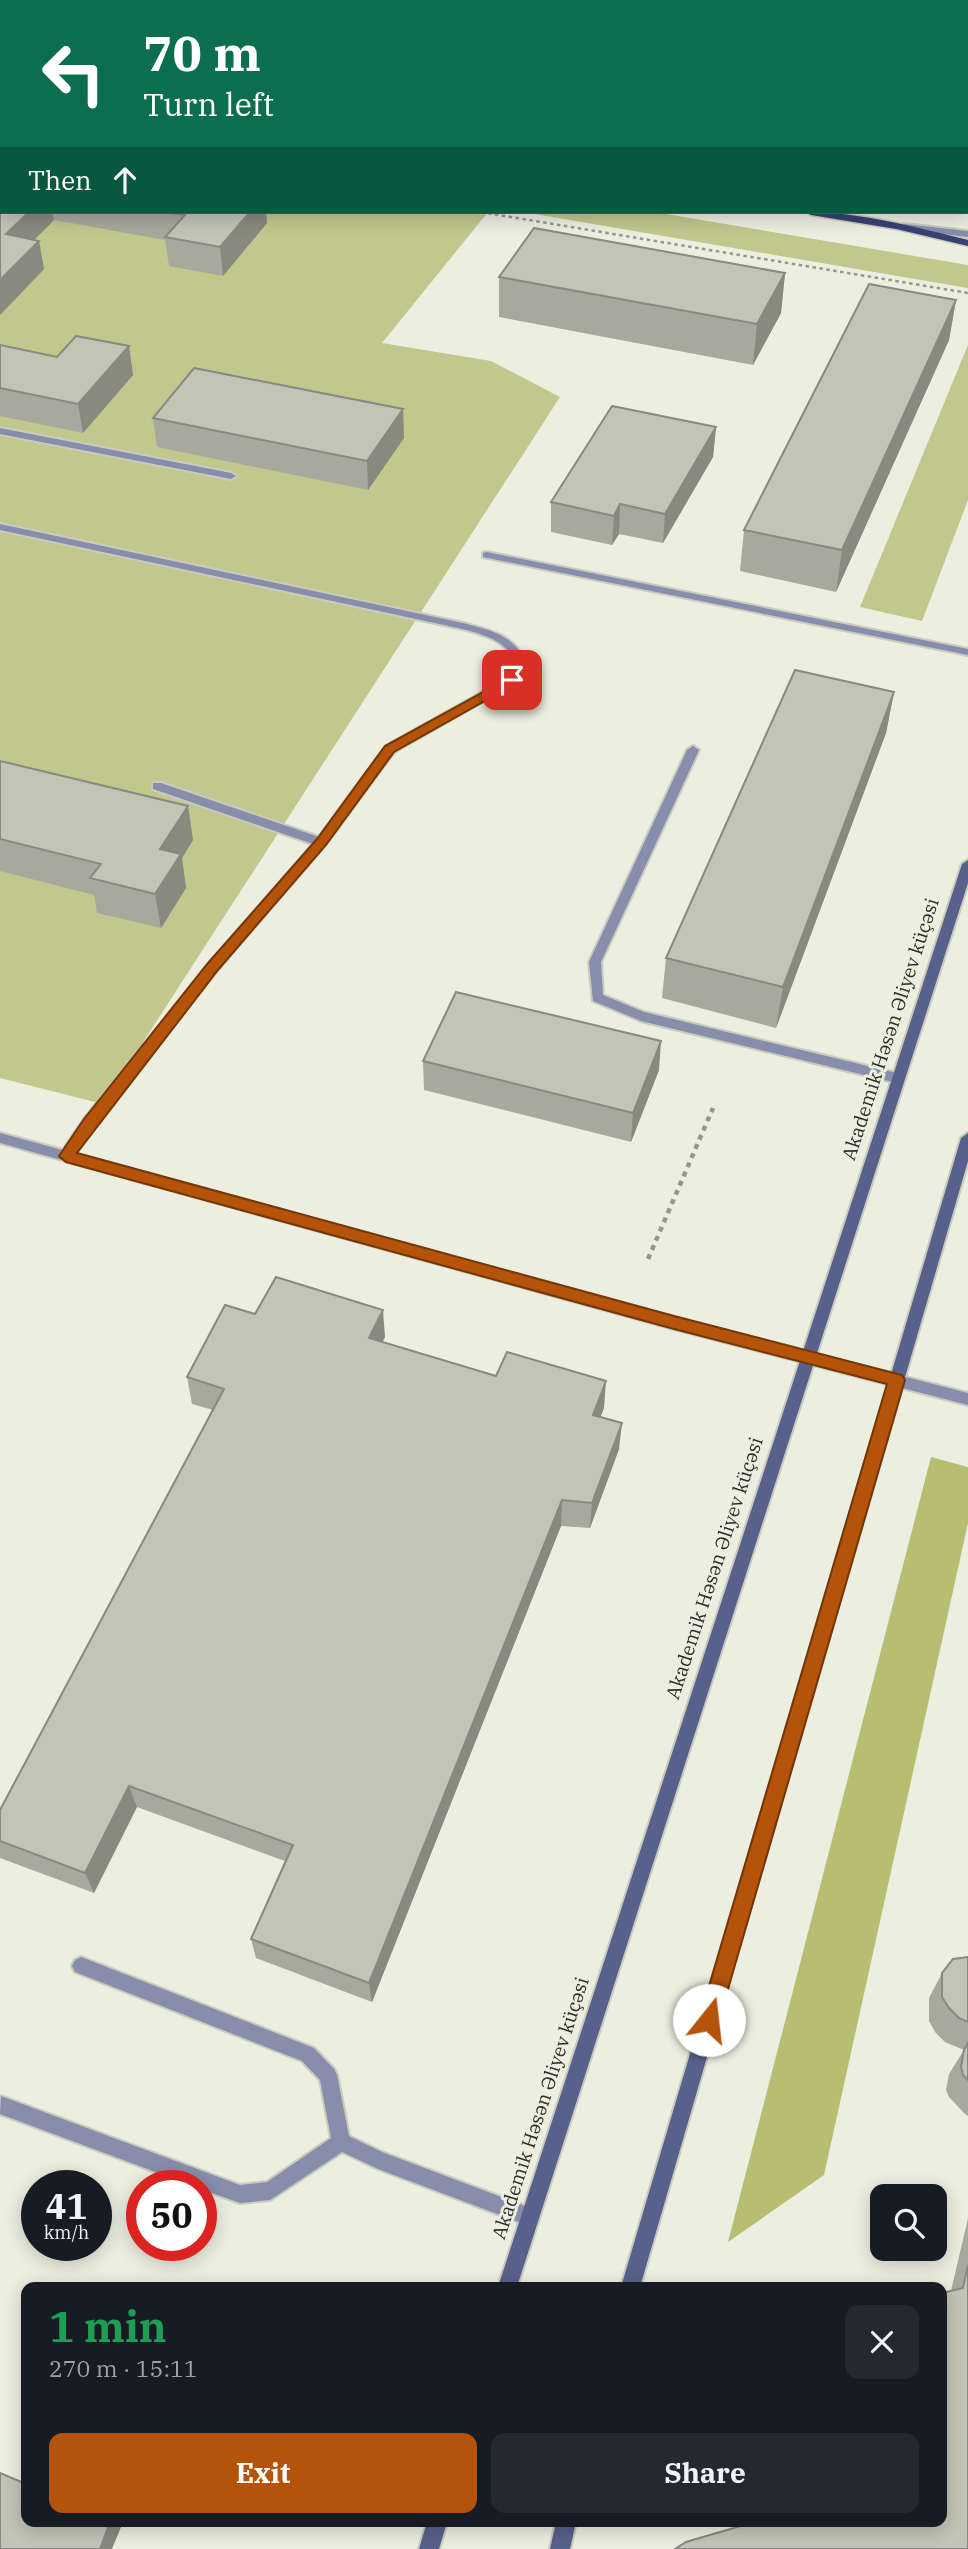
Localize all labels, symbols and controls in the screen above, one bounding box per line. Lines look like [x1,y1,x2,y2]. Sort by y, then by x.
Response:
text: 70 m [143,21,261,84]
icon: left [28,28,119,119]
text: Turn left [143,83,274,125]
icon: ahead [106,161,144,199]
text: Then [28,163,92,197]
pin [482,650,542,710]
icon: arrive [493,661,531,699]
street label: Akademik Həsən Əliyev küçəsi [836,895,944,1163]
street label: Akademik Həsən Əliyev küçəsi [660,1434,768,1702]
street label: Akademik Həsən Əliyev küçəsi [486,1974,594,2242]
position arrow [672,1983,746,2057]
speed limit sign: 50 [126,2170,217,2261]
text: 41 [45,2183,88,2229]
map controls [870,2184,947,2261]
button: search [870,2184,947,2261]
text: km/h [44,2221,89,2244]
text: 1 min [49,2299,167,2354]
button: close [845,2305,919,2379]
text: 270 m · 15:11 [49,2353,198,2383]
button: Exit [49,2433,477,2513]
button: Share [491,2433,919,2513]

